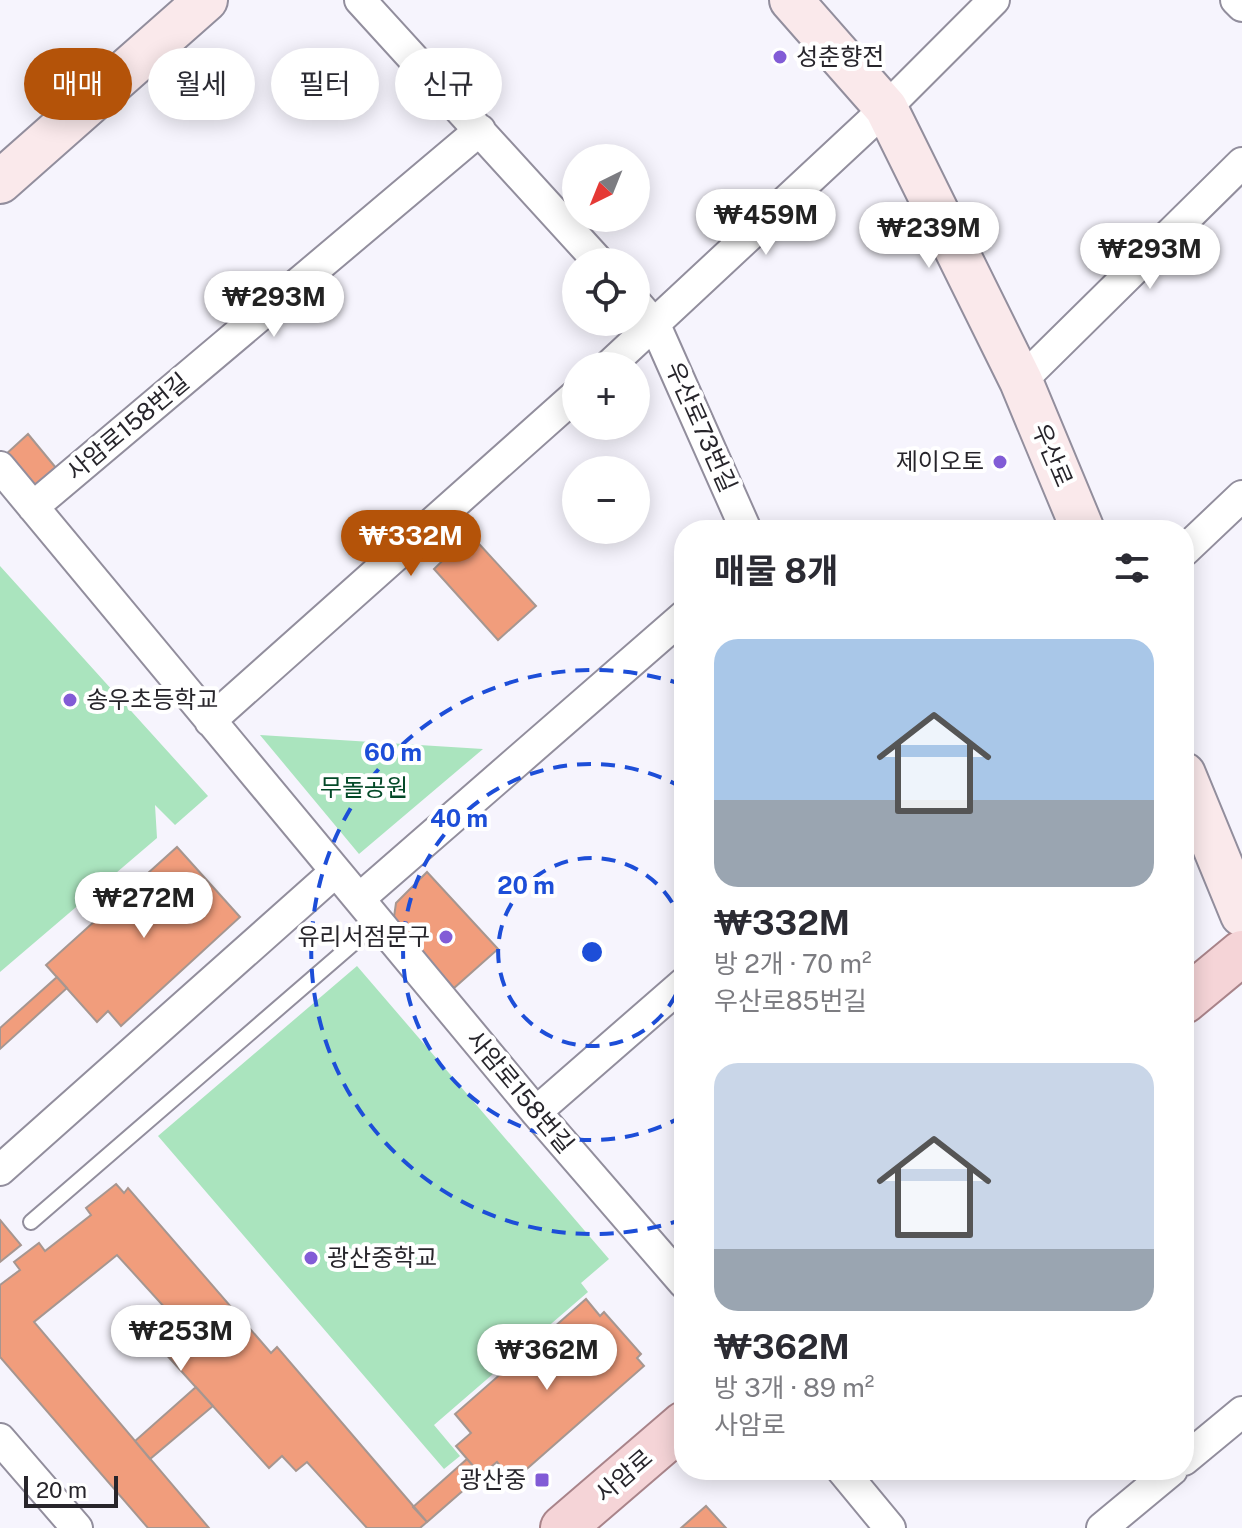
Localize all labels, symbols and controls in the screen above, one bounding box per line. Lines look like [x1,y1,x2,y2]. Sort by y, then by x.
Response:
place label: 성춘향전 [796,42,884,70]
chip: 매매 [24,48,132,120]
chip: 월세 [148,48,255,120]
chip: 필터 [271,48,379,120]
chip: 신규 [395,48,502,120]
marker: 성춘향전 [771,48,789,66]
north arrow [562,144,650,232]
map controls [562,144,650,544]
pin: ₩459M [710,189,822,257]
text: ₩459M [714,199,818,230]
pin: ₩239M [873,202,985,270]
text: ₩239M [877,212,981,243]
pin: ₩293M [1094,223,1206,291]
text: ₩293M [1098,233,1202,264]
button: locate [562,248,650,336]
pin: ₩293M [218,271,330,339]
text: ₩293M [222,281,326,312]
button: + [562,352,650,440]
street label: 우산로73번길 [661,357,743,496]
street label: 사암로158번길 [60,367,194,486]
street label: 우산로 [1027,419,1079,491]
place label: 제이오토 [896,447,984,475]
marker: 제이오토 [991,453,1009,471]
button: − [562,456,650,544]
pin: ₩332M [355,510,467,578]
text: ₩332M [359,520,463,551]
icon: filters [1110,546,1154,590]
text: 매물 8개 [714,551,838,591]
place label: 송우초등학교 [86,685,218,713]
marker: 송우초등학교 [61,691,79,709]
icon: home [862,691,1006,835]
text: 60 m [364,738,422,766]
park label: 무돌공원 [320,773,408,801]
text: 40 m [430,804,488,832]
text: 20 m [497,871,555,899]
pin: ₩272M [88,872,200,940]
text: ₩272M [93,882,195,913]
text: ₩332M [714,903,850,943]
place label: 유리서점문구 [298,922,430,950]
marker: 유리서점문구 [437,928,455,946]
centre of rings [578,938,606,966]
text: 방 2개 · 70 m² [714,948,871,979]
text: 우산로85번길 [714,985,867,1016]
street label: 사암로158번길 [461,1024,580,1158]
icon: home [862,1115,1006,1259]
place label: 광산중학교 [327,1243,437,1271]
marker: 광산중학교 [302,1249,320,1267]
pin: ₩253M [125,1305,237,1373]
text: ₩253M [129,1315,233,1346]
pin: ₩362M [491,1324,603,1392]
text: ₩362M [714,1327,850,1367]
text: ₩362M [495,1334,599,1365]
text: 방 3개 · 89 m² [714,1372,874,1403]
text: 사암로 [714,1409,786,1440]
street label: 사암로 [589,1443,658,1508]
place label: 광산중 [460,1465,526,1493]
marker: 광산중 [533,1471,551,1489]
scale bar [24,1472,118,1508]
text: 20 m [36,1477,87,1503]

